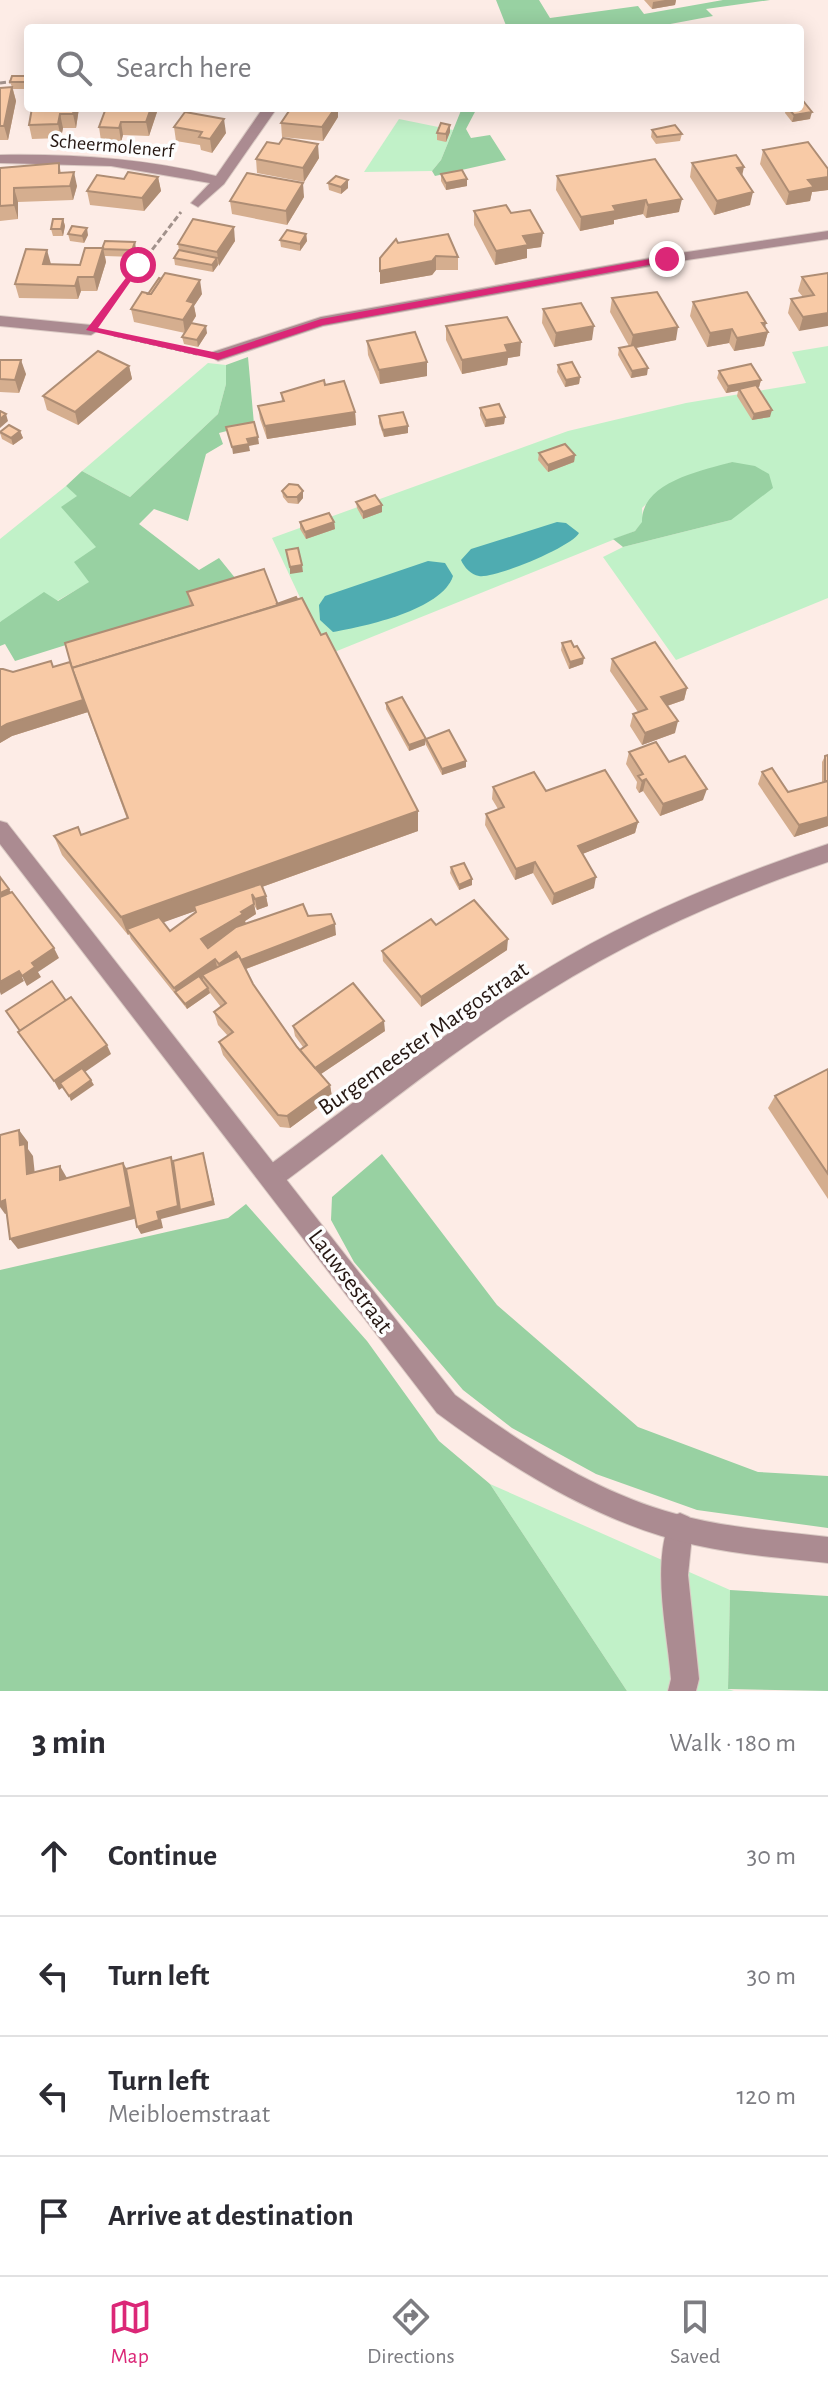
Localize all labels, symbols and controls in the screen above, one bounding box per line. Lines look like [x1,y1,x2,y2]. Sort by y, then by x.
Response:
search box [24,24,804,112]
icon: search [52,46,96,90]
text: Search here [116,53,252,83]
street label: Scheermolenerf [49,131,176,161]
route end [649,241,685,277]
route start [120,247,156,283]
street label: Burgemeester Margostraat [314,957,533,1120]
street label: Lauwsestraat [304,1225,397,1338]
text: 3 min [32,1726,106,1760]
text: Walk · 180 m [669,1730,796,1756]
icon: ahead [32,1834,76,1878]
text: Continue [108,1841,217,1871]
text: 30 m [746,1843,796,1869]
icon: left [32,1954,76,1998]
text: Turn left [108,1961,209,1991]
text: 30 m [746,1963,796,1989]
text: Turn left [108,2066,209,2096]
icon: left [32,2074,76,2118]
text: 120 m [736,2083,796,2109]
text: Meibloemstraat [108,2101,270,2127]
icon: arrive [32,2194,76,2238]
text: Arrive at destination [108,2201,354,2231]
tab: Map [108,2295,152,2369]
tab: Directions [367,2295,455,2369]
tab: Saved [670,2295,720,2369]

